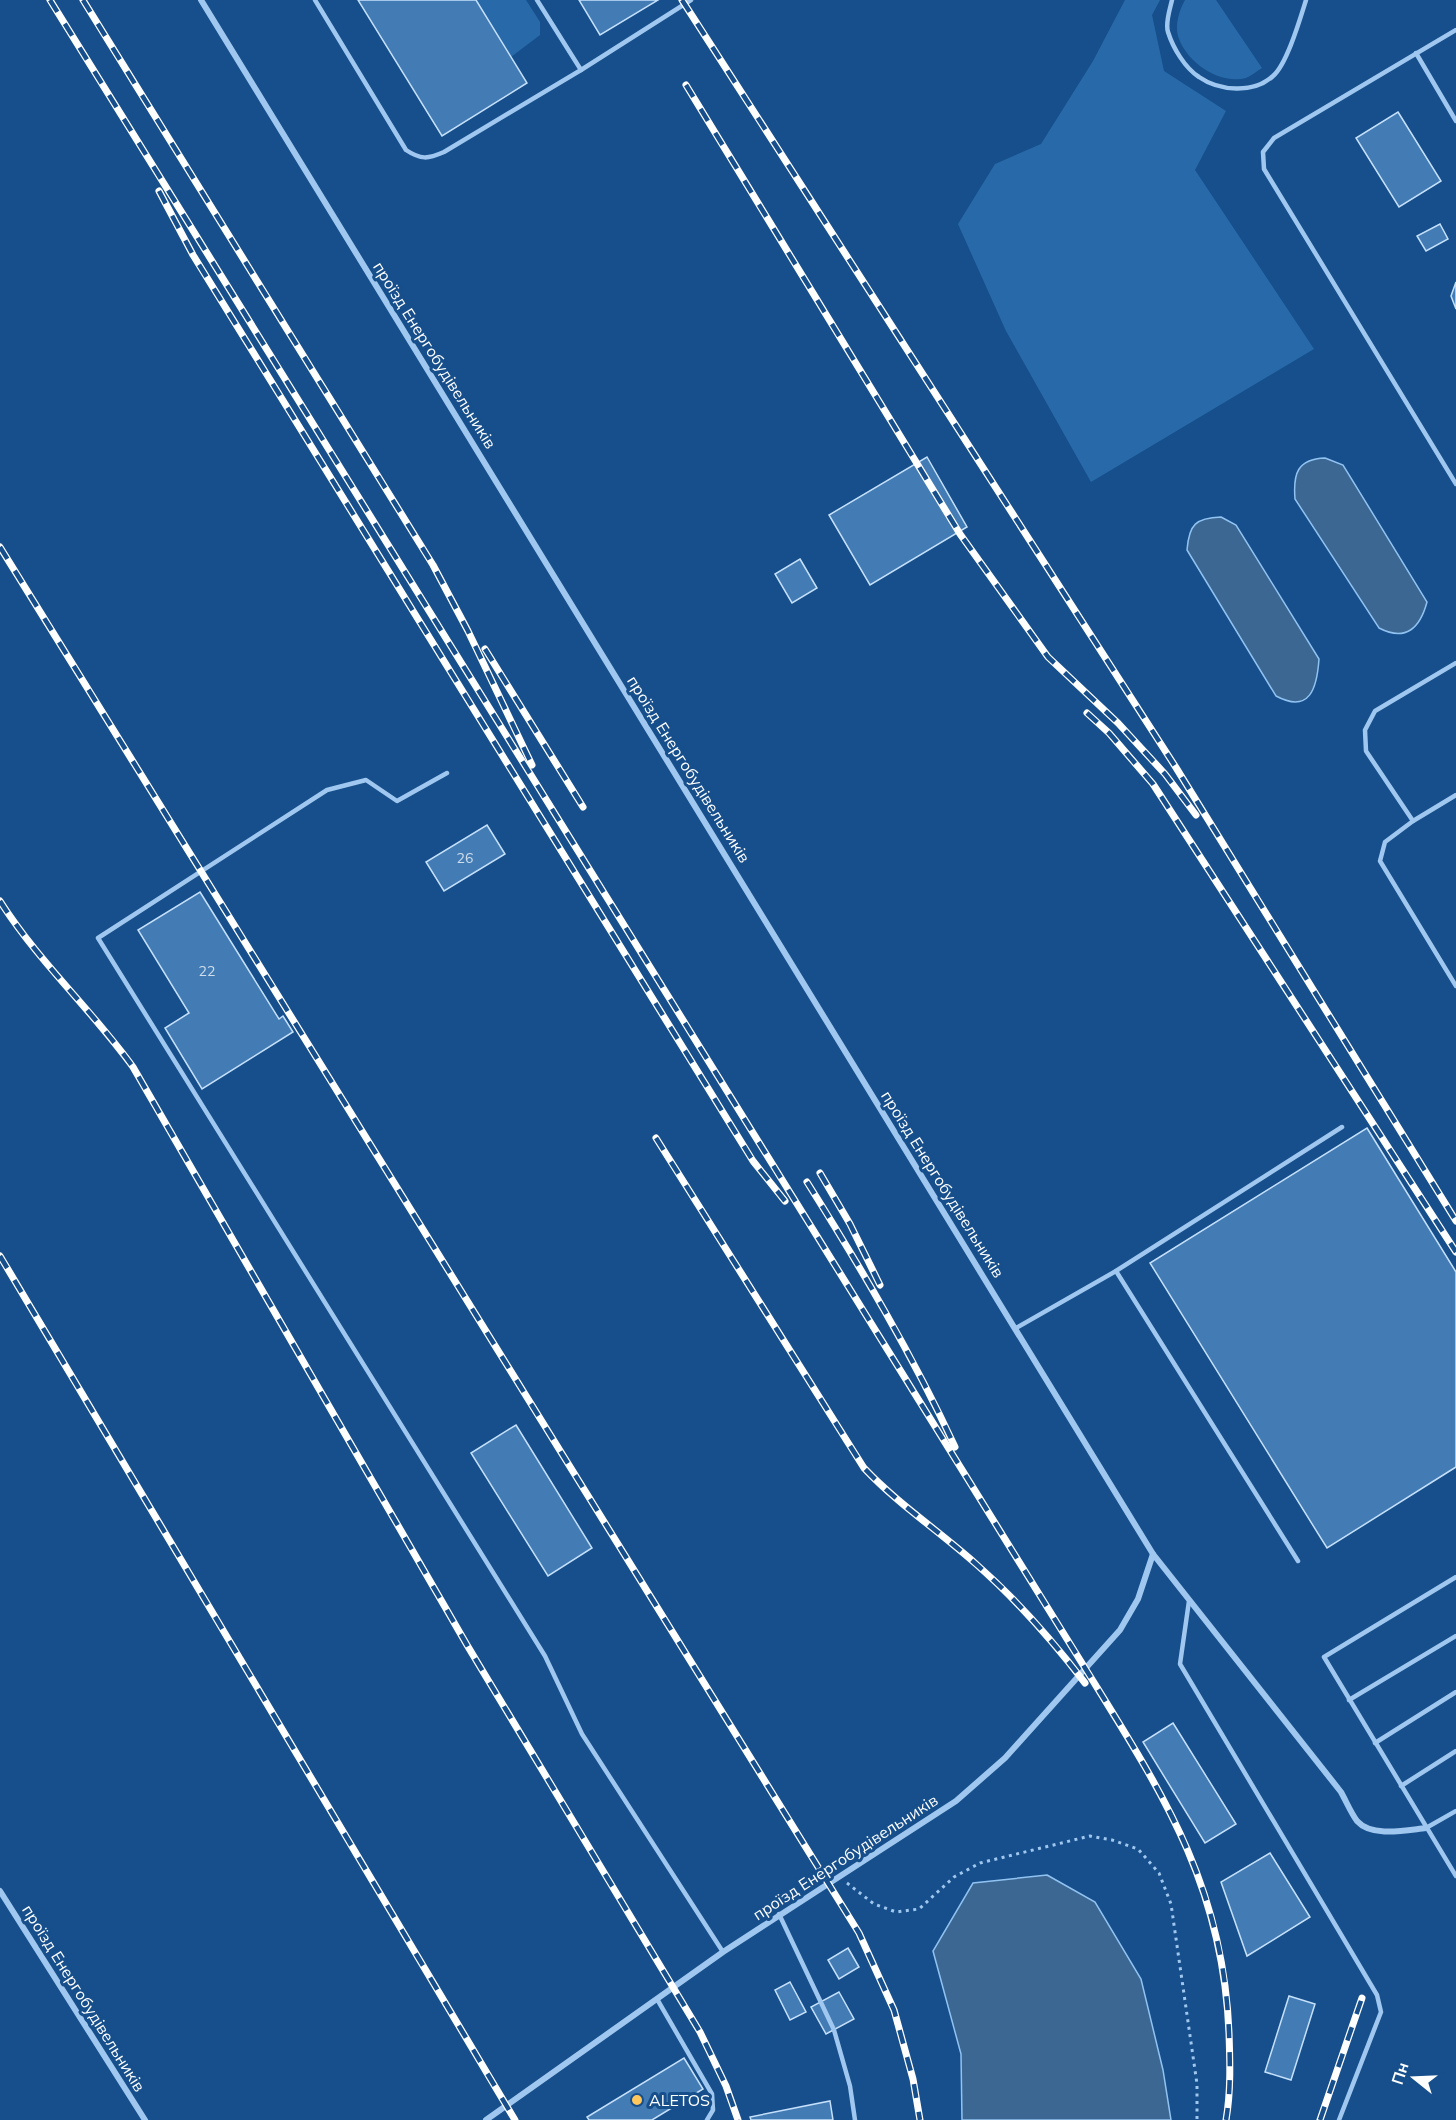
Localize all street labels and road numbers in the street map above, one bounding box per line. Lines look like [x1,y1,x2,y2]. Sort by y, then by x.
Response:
street label: проїзд Енергобудівельників [369,258,501,452]
street label: проїзд Енергобудівельників [623,672,755,866]
street label: проїзд Енергобудівельників [877,1087,1009,1281]
street label: проїзд Енергобудівельників [749,1790,941,1924]
street label: проїзд Енергобудівельників [18,1901,150,2095]

